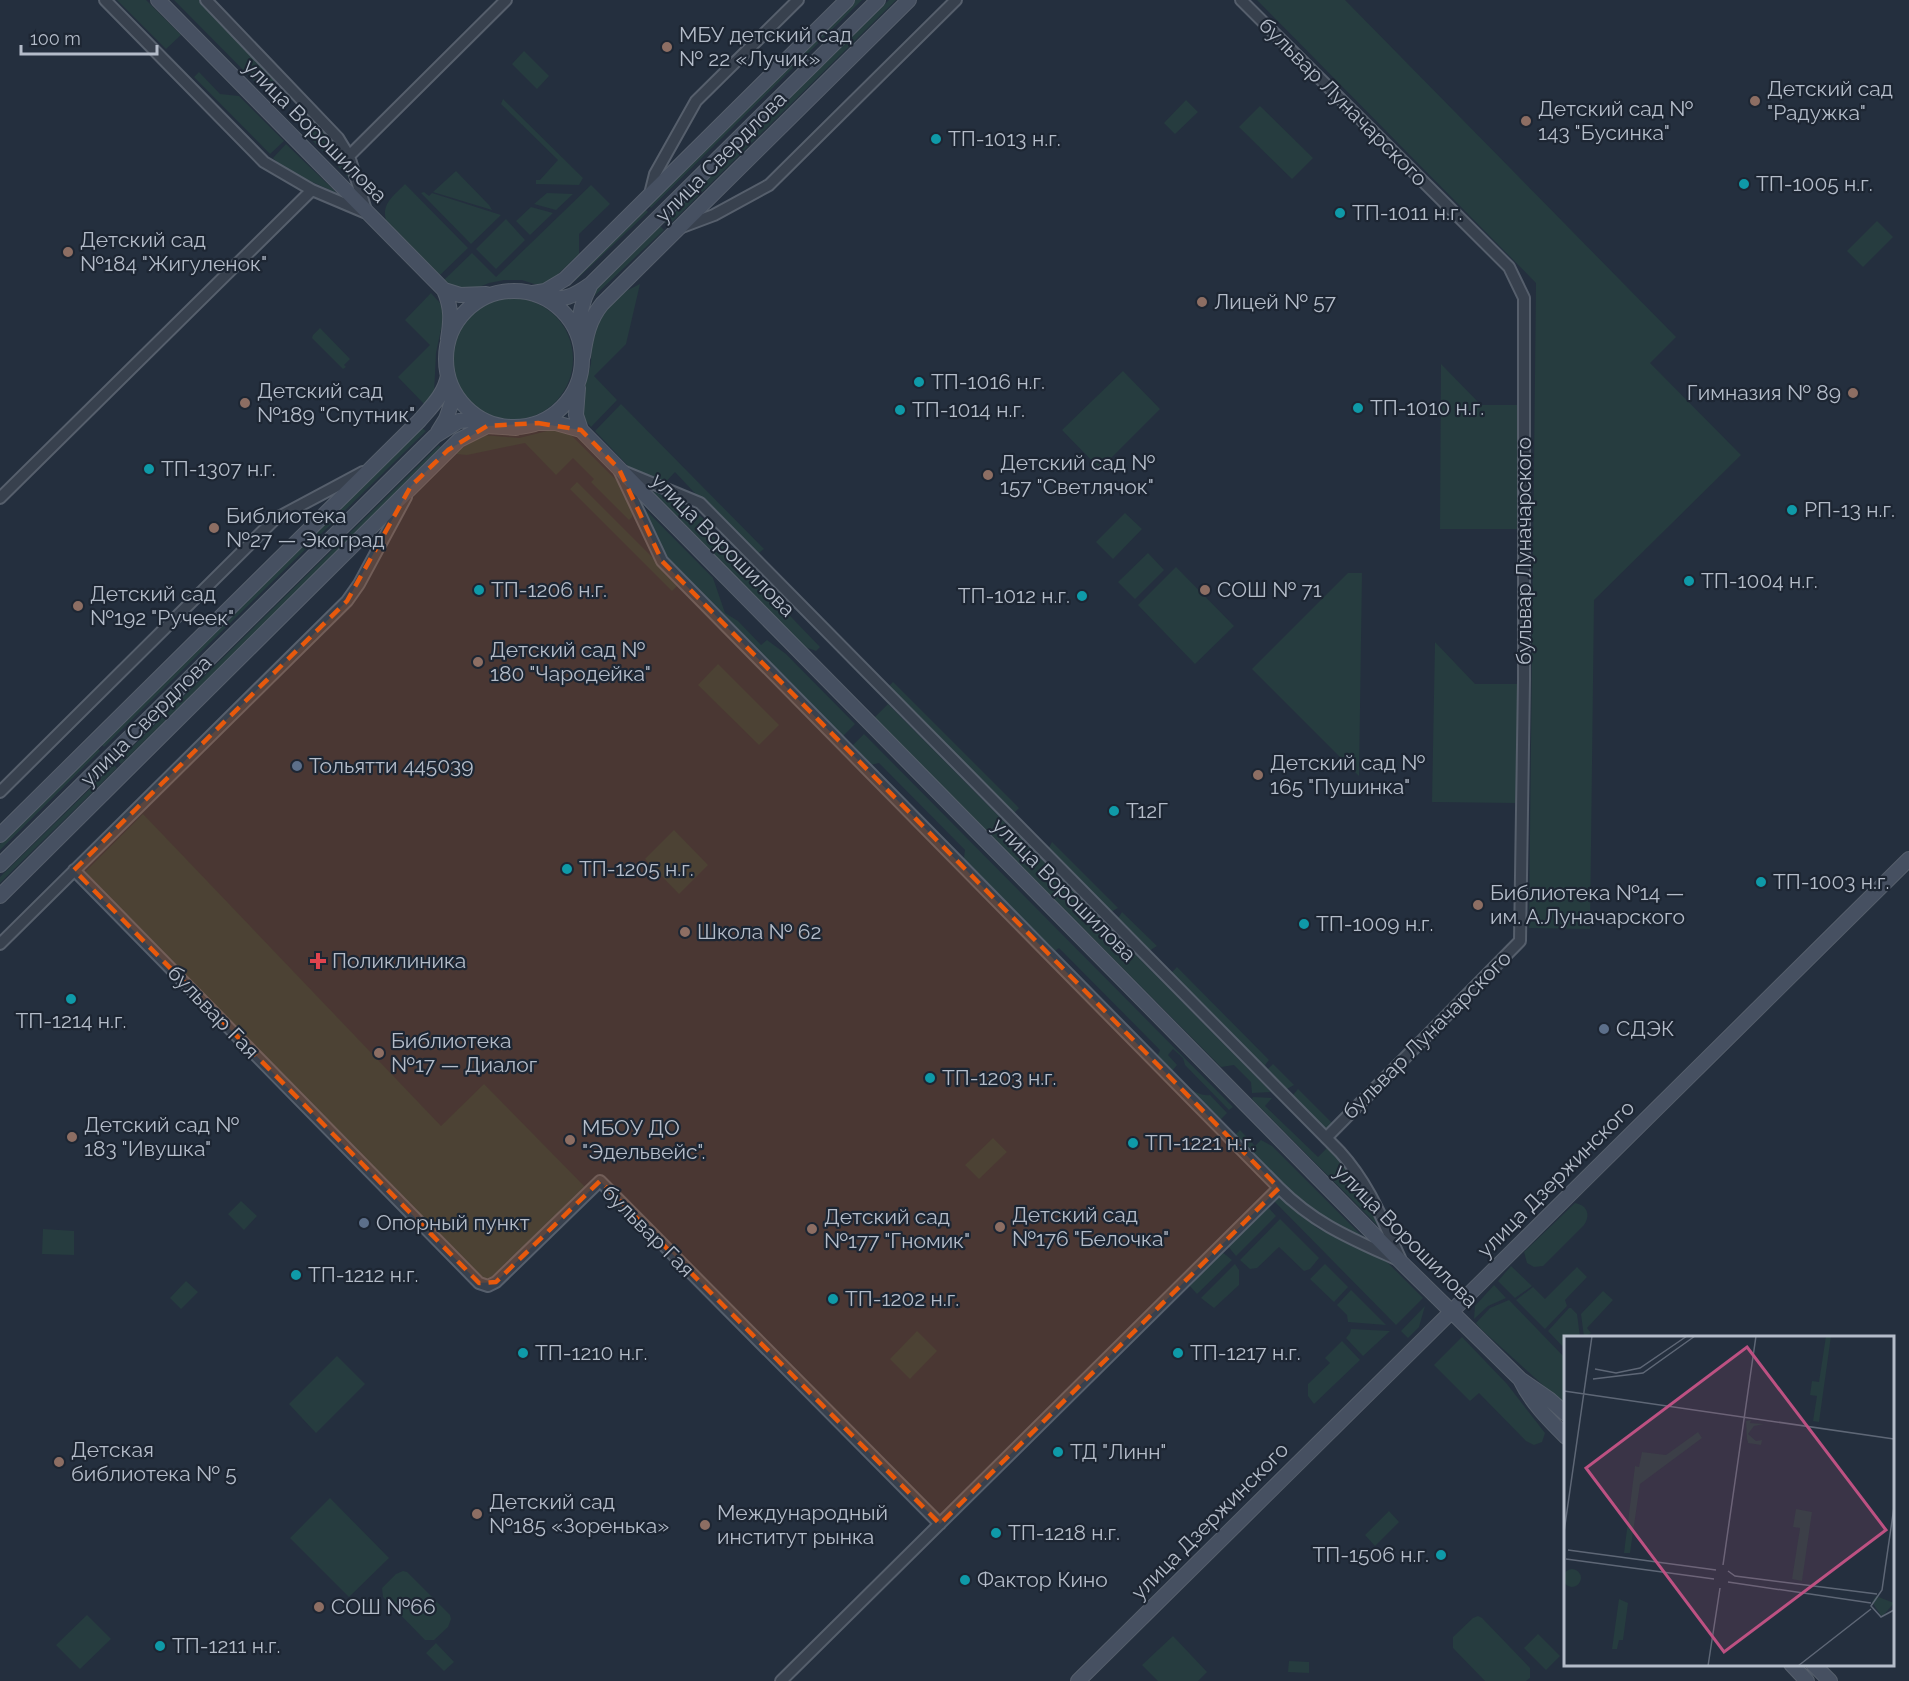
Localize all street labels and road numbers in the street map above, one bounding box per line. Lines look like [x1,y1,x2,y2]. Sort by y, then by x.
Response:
street label: бульвар Луначарского [1254,12,1433,191]
street label: улица Ворошилова [238,54,392,208]
street label: улица Свердлова [650,86,791,227]
street label: бульвар Луначарского [1511,437,1536,665]
street label: улица Ворошилова [646,468,800,622]
street label: улица Свердлова [75,650,216,791]
street label: улица Ворошилова [987,813,1141,967]
street label: бульвар Луначарского [1337,945,1516,1124]
street label: бульвар Гая [163,960,264,1064]
street label: улица Дзержинского [1472,1095,1639,1262]
street label: улица Ворошилова [1329,1159,1483,1313]
street label: бульвар Гая [597,1179,700,1282]
street label: улица Дзержинского [1126,1437,1293,1604]

